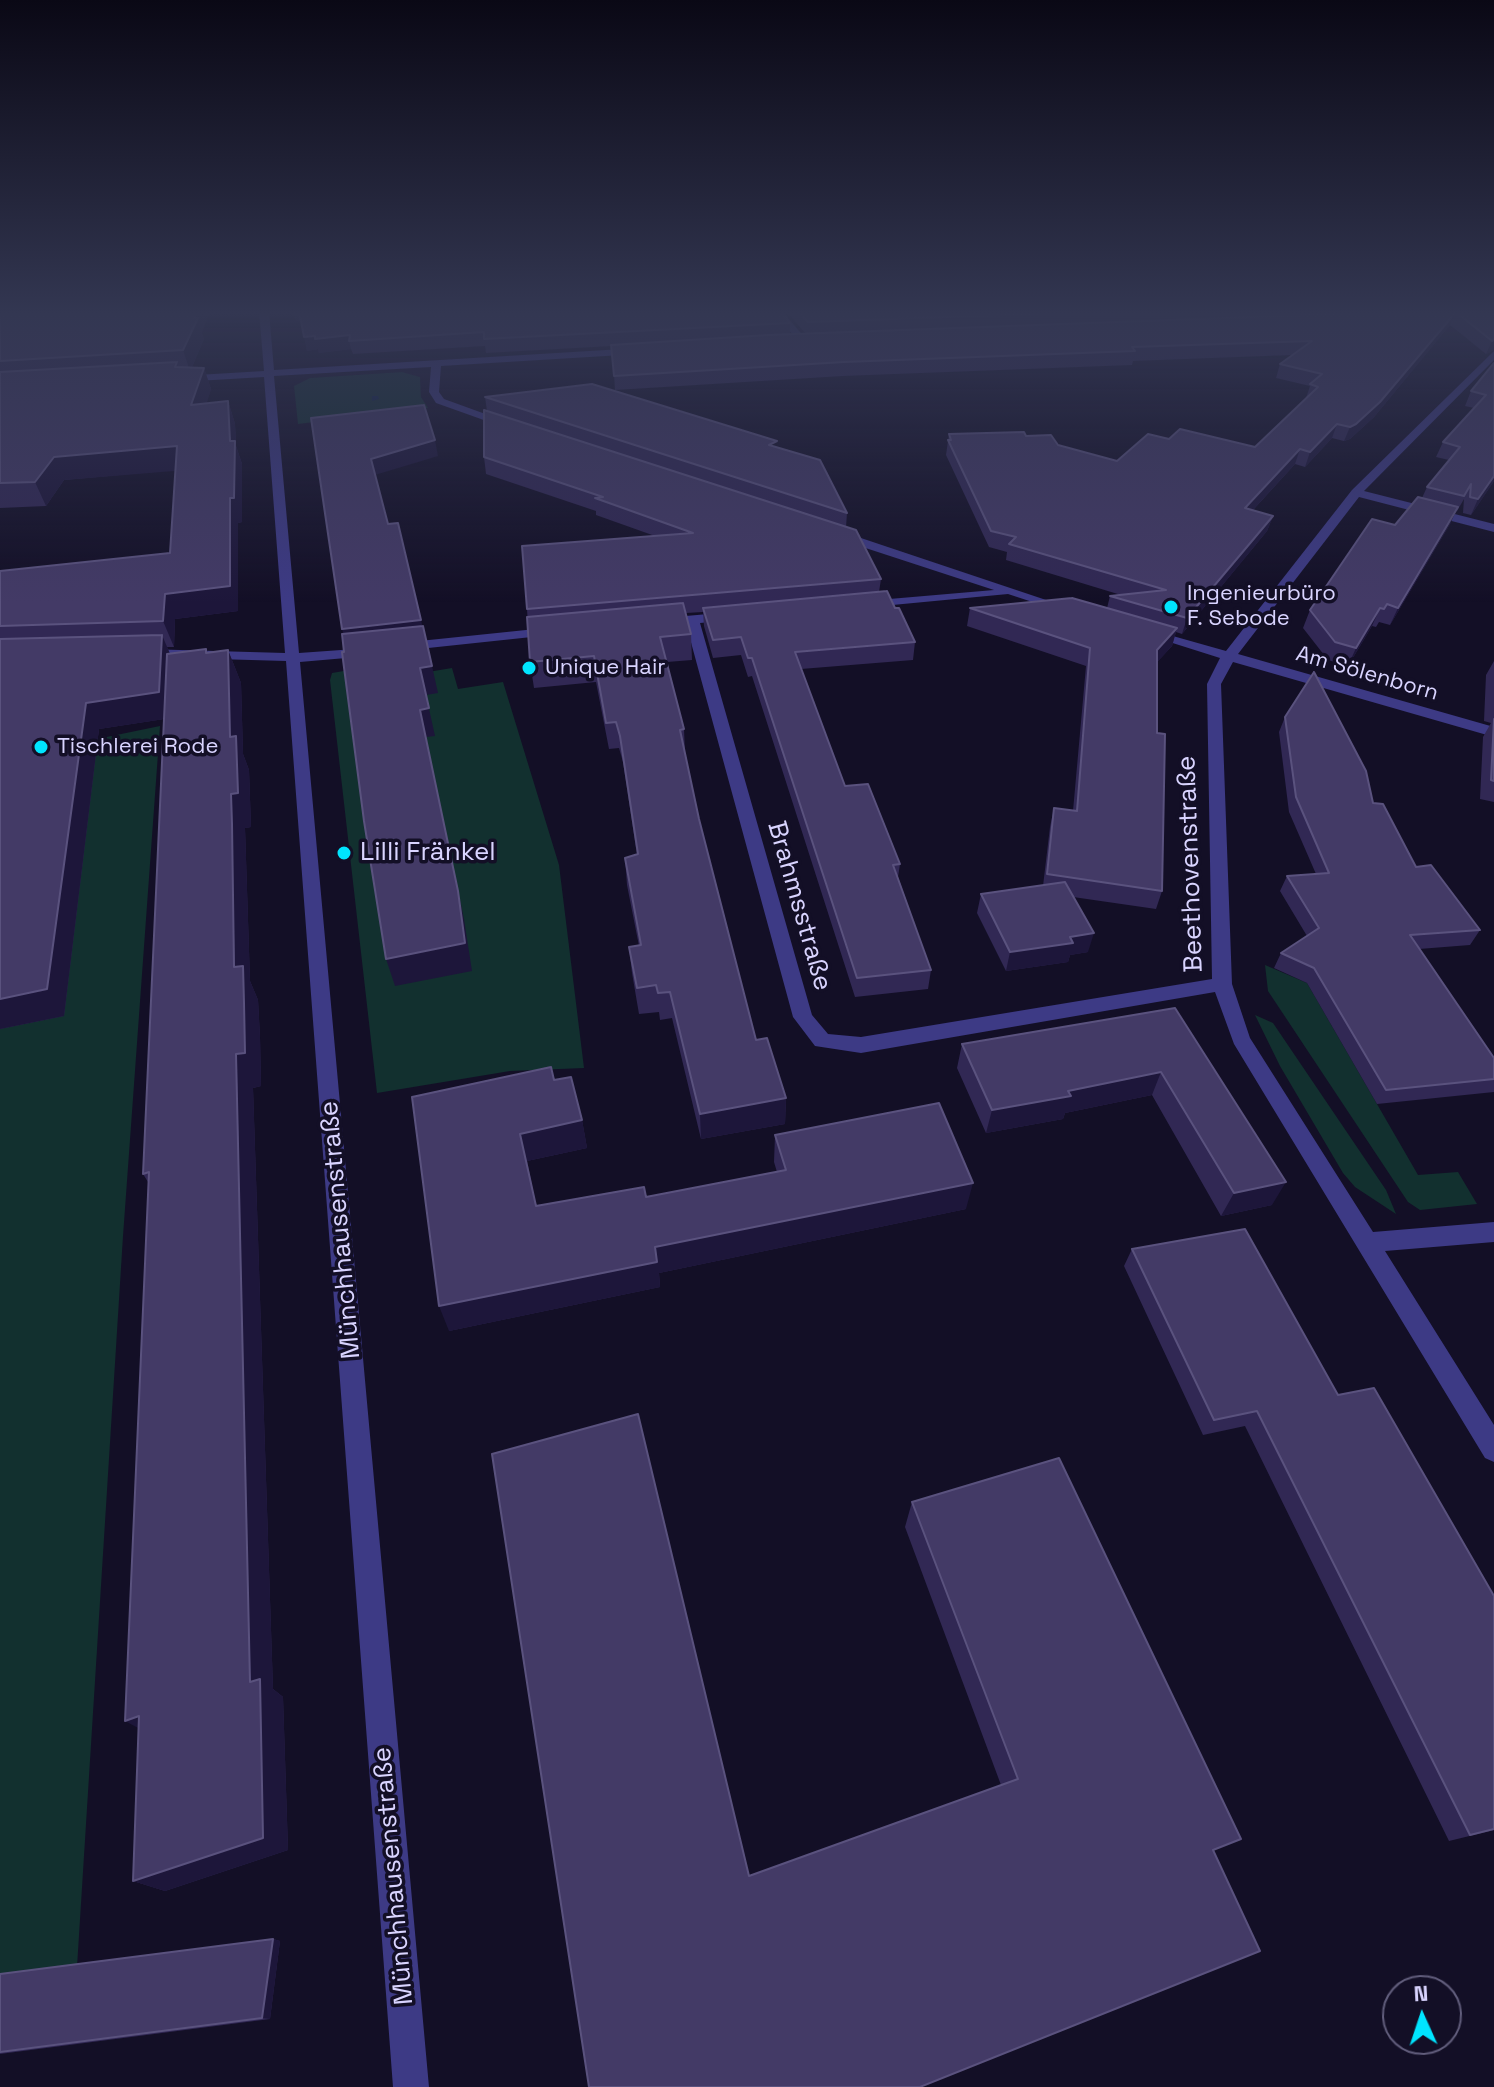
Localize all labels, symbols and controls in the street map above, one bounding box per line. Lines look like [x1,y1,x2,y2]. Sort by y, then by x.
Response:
place label: Ingenieurbüro F. Sebode [1187,581,1336,632]
marker: Ingenieurbüro F. Sebode [1162,598,1180,616]
street label: Am Sölenborn [1293,641,1441,707]
place label: Unique Hair [545,655,666,681]
marker: Unique Hair [520,659,538,677]
place label: Tischlerei Rode [57,734,218,760]
marker: Tischlerei Rode [32,738,50,756]
street label: Beethovenstraße [1172,755,1210,973]
street label: Brahmsstraße [760,818,838,994]
place label: Lilli Fränkel [360,837,496,869]
marker: Lilli Fränkel [335,844,353,862]
street label: Münchhausenstraße [314,1100,368,1360]
street label: Münchhausenstraße [367,1746,421,2006]
north arrow [1382,1975,1462,2055]
text: N [1413,1979,1429,2007]

